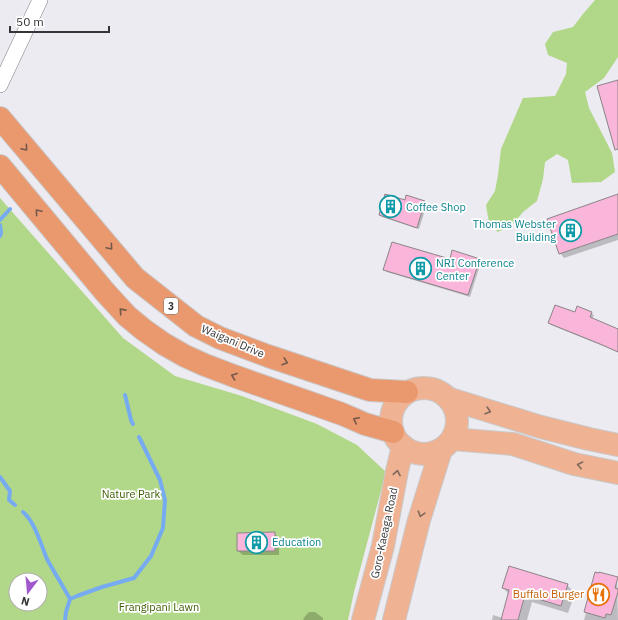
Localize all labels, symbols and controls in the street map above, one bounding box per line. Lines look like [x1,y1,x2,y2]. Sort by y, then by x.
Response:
scale bar [10,8,109,34]
text: 50 m [16,14,44,29]
one-way arrow [21,143,28,151]
building icon: Coffee Shop [378,194,404,220]
place label: Coffee Shop [406,200,466,214]
one-way arrow [36,209,43,217]
place label: Thomas Webster Building [473,217,556,244]
building icon: Thomas Webster Building [558,217,584,243]
one-way arrow [105,242,112,250]
building icon: NRI Conference Center [407,256,433,282]
place label: NRI Conference Center [436,256,514,283]
road number: 3 [164,298,178,314]
one-way arrow [120,308,127,316]
street label: Waigani Drive [199,321,267,361]
one-way arrow [282,358,289,366]
one-way arrow [230,372,237,381]
one-way arrow [484,406,491,415]
one-way arrow [353,417,360,425]
one-way arrow [577,461,583,469]
one-way arrow [392,470,400,476]
street label: Goro-Kaeaga Road [368,486,400,580]
park label: Nature Park [102,487,161,501]
one-way arrow [417,510,426,517]
building icon: Education [243,529,269,555]
place label: Education [272,535,321,549]
north arrow [8,572,48,612]
restaurant icon: Buffalo Burger [586,581,612,607]
place label: Buffalo Burger [513,587,584,601]
text: N [19,594,31,609]
park label: Frangipani Lawn [119,600,199,614]

